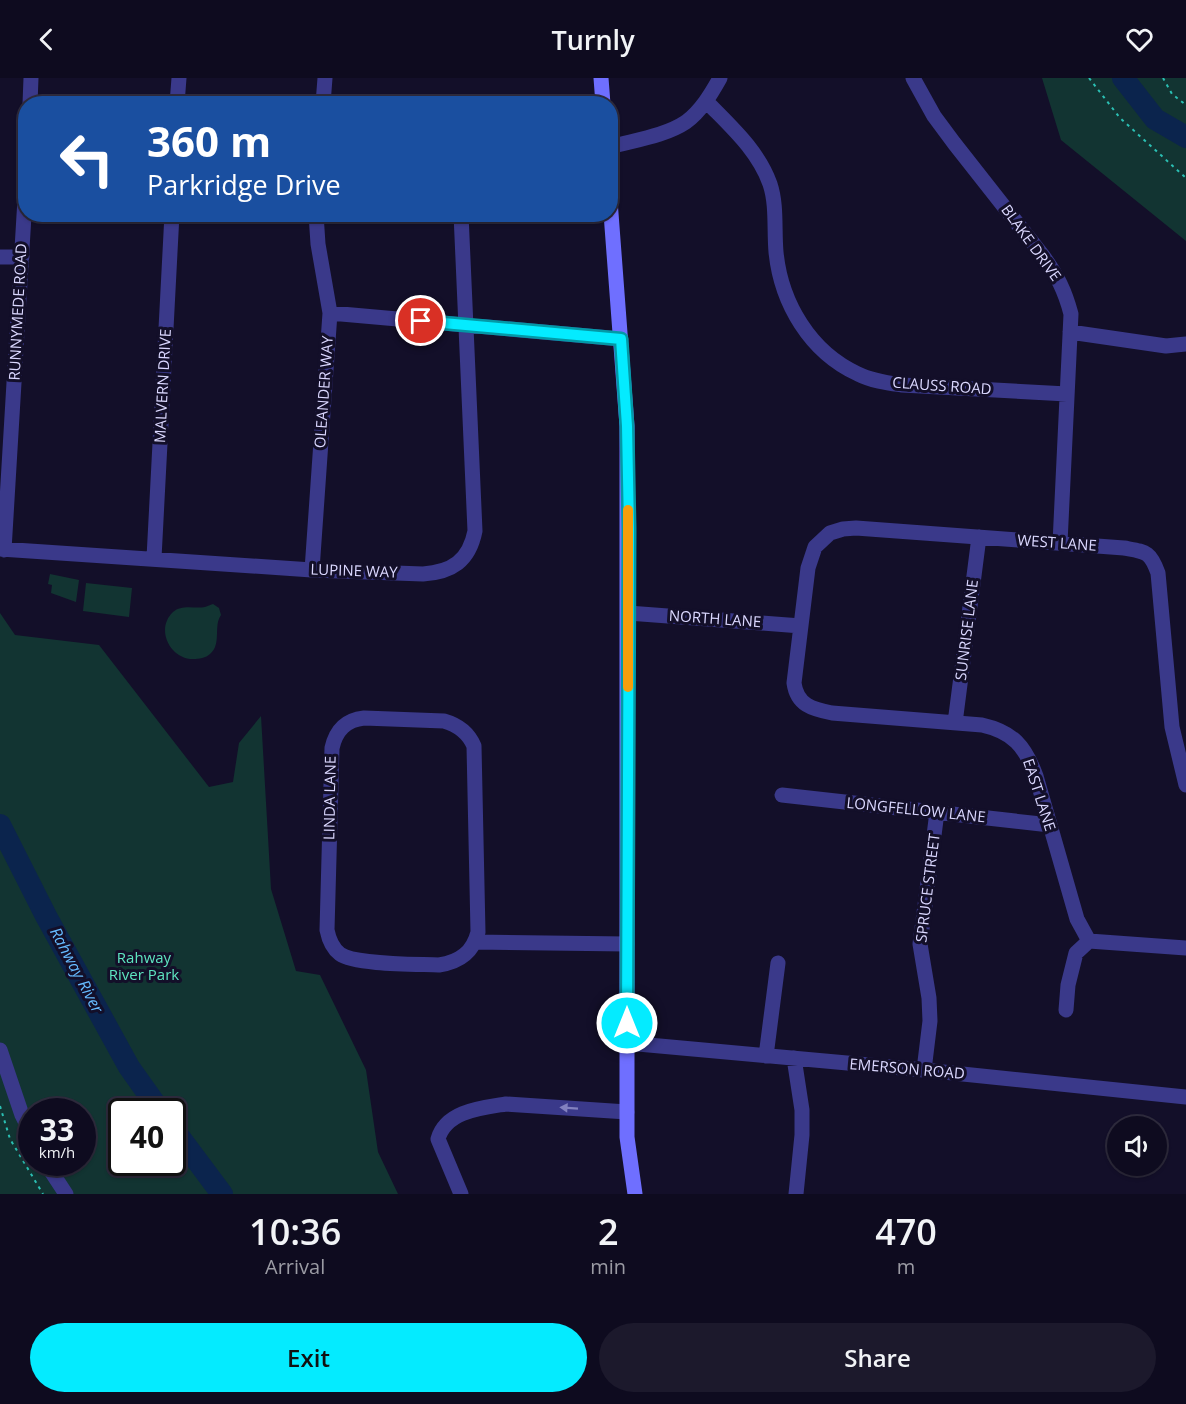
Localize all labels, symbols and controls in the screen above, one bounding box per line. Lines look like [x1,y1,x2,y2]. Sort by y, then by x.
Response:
text: Turnly [551,21,635,58]
icon: back [30,23,63,56]
icon: heart [1123,23,1156,56]
text: 360 m [147,112,271,169]
icon: left [48,120,126,198]
text: Parkridge Drive [147,166,341,203]
street label: BLAKE DRIVE [997,200,1066,285]
street label: RUNNYMEDE ROAD [3,243,31,381]
pin [395,295,446,346]
icon: arrive [404,304,437,337]
street label: MALVERN DRIVE [149,328,175,443]
street label: OLEANDER WAY [309,334,337,449]
street label: CLAUSS ROAD [892,372,992,398]
street label: WEST LANE [1017,529,1097,555]
street label: LUPINE WAY [310,558,399,582]
street label: SUNRISE LANE [950,578,982,681]
street label: NORTH LANE [668,605,762,631]
street label: LINDA LANE [318,756,340,840]
street label: EAST LANE [1019,756,1061,834]
street label: LONGFELLOW LANE [846,792,987,826]
street label: SPRUCE STREET [910,831,944,944]
water label: Rahway River [45,923,109,1017]
park label: Rahway River Park [109,947,179,984]
position arrow [595,991,659,1055]
street label: EMERSON ROAD [849,1053,966,1083]
speed limit sign: 40 [108,1098,186,1176]
one-way arrow [559,1103,578,1113]
text: 33 [40,1109,74,1150]
map controls [1107,1116,1167,1176]
button: sound [1107,1116,1167,1176]
text: km/h [39,1142,75,1162]
text: 10:36 [249,1207,341,1256]
text: 2 [598,1207,619,1256]
text: 470 [875,1207,937,1256]
text: Arrival [265,1253,325,1280]
text: min [590,1253,626,1280]
text: m [897,1253,915,1280]
button: Exit [30,1323,587,1392]
button: Share [599,1323,1156,1392]

